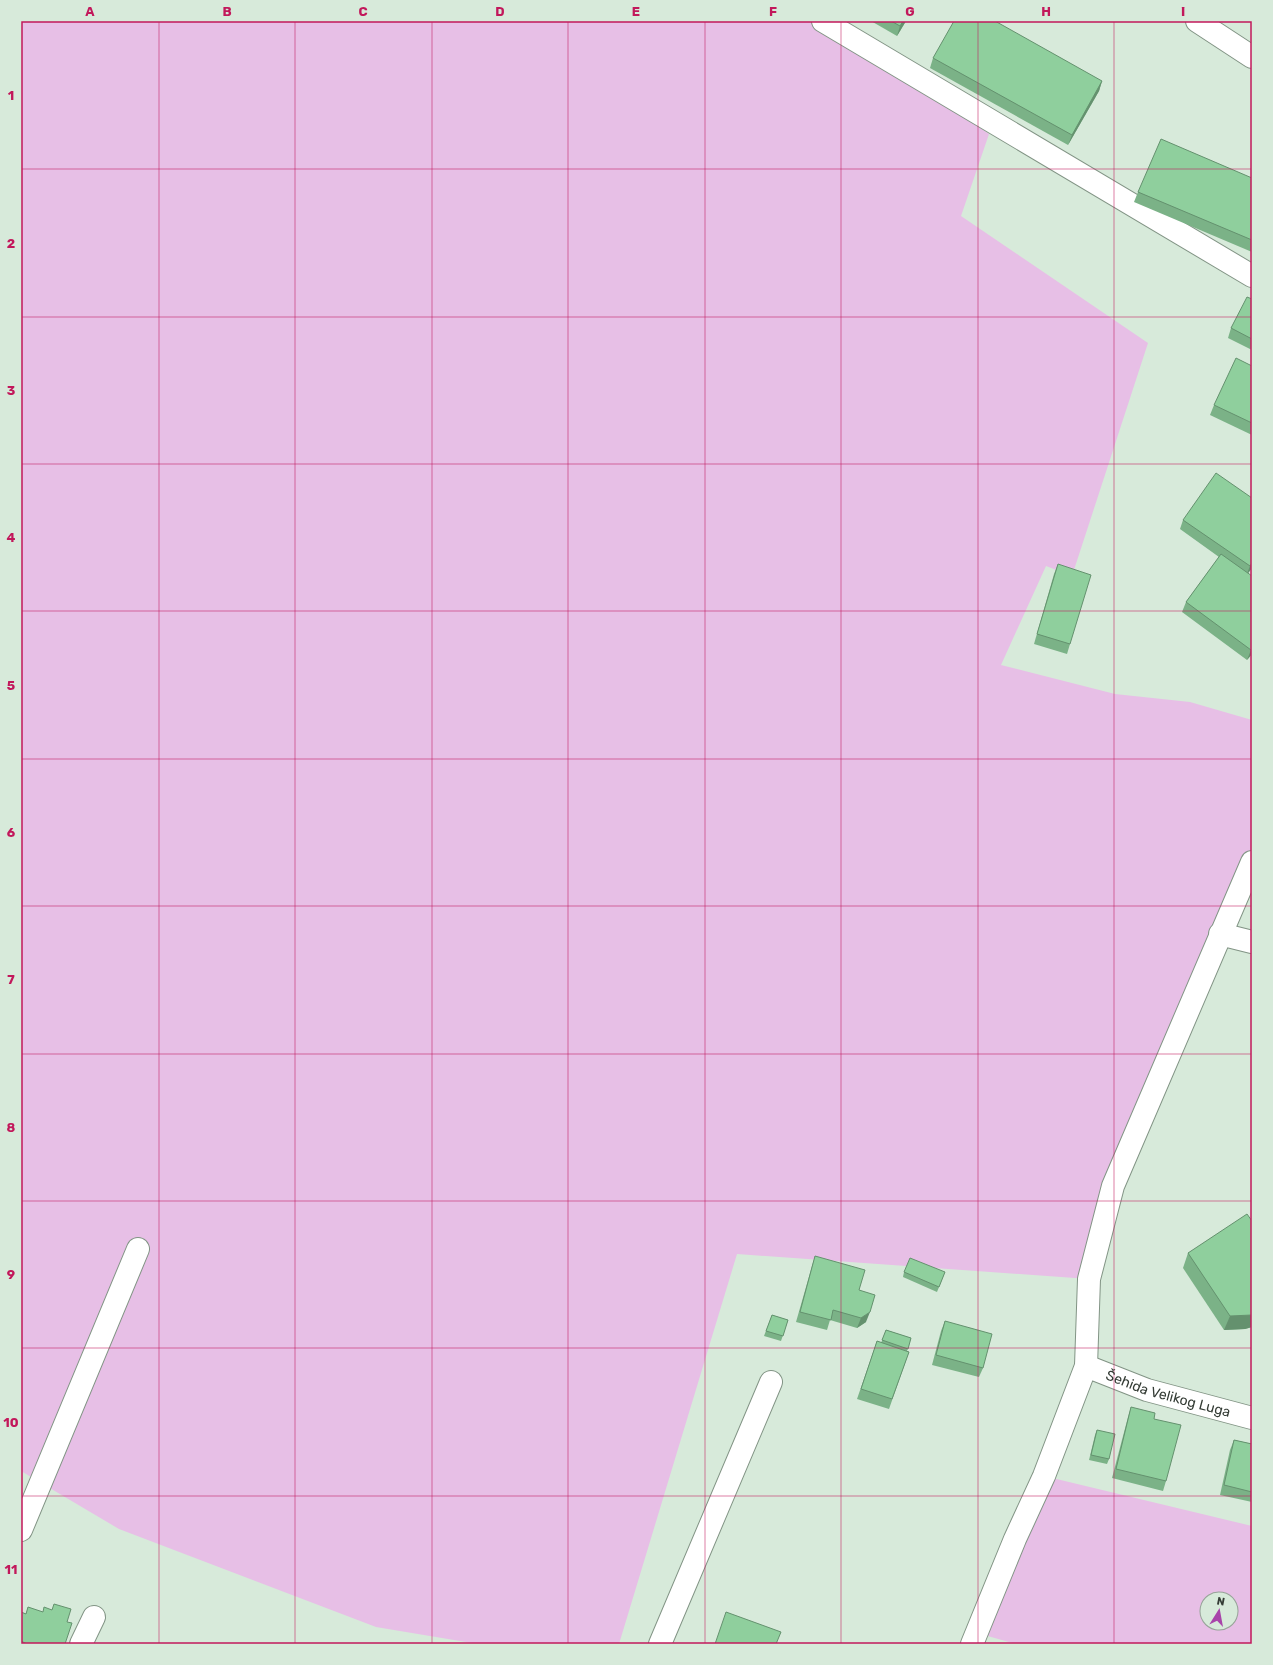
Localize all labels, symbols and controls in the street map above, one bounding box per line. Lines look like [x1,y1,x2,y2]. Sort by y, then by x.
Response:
text: A [85,4,95,19]
text: B [222,4,232,19]
text: C [358,4,368,19]
text: D [495,4,505,19]
text: E [632,4,640,19]
text: F [769,4,777,19]
text: G [905,4,915,19]
text: H [1041,4,1051,19]
text: I [1181,4,1185,19]
text: 1 [8,88,14,103]
text: 2 [7,236,15,251]
text: 3 [7,383,16,398]
text: 4 [7,530,16,545]
text: 5 [7,678,15,693]
text: 6 [7,825,16,840]
text: 7 [7,972,15,987]
text: 8 [7,1120,16,1135]
text: 9 [7,1267,15,1282]
street label: Šehida Velikog Luga [1103,1366,1232,1421]
text: 10 [3,1415,19,1430]
text: 11 [5,1562,17,1577]
north arrow [1199,1591,1239,1631]
text: N [1216,1595,1226,1609]

